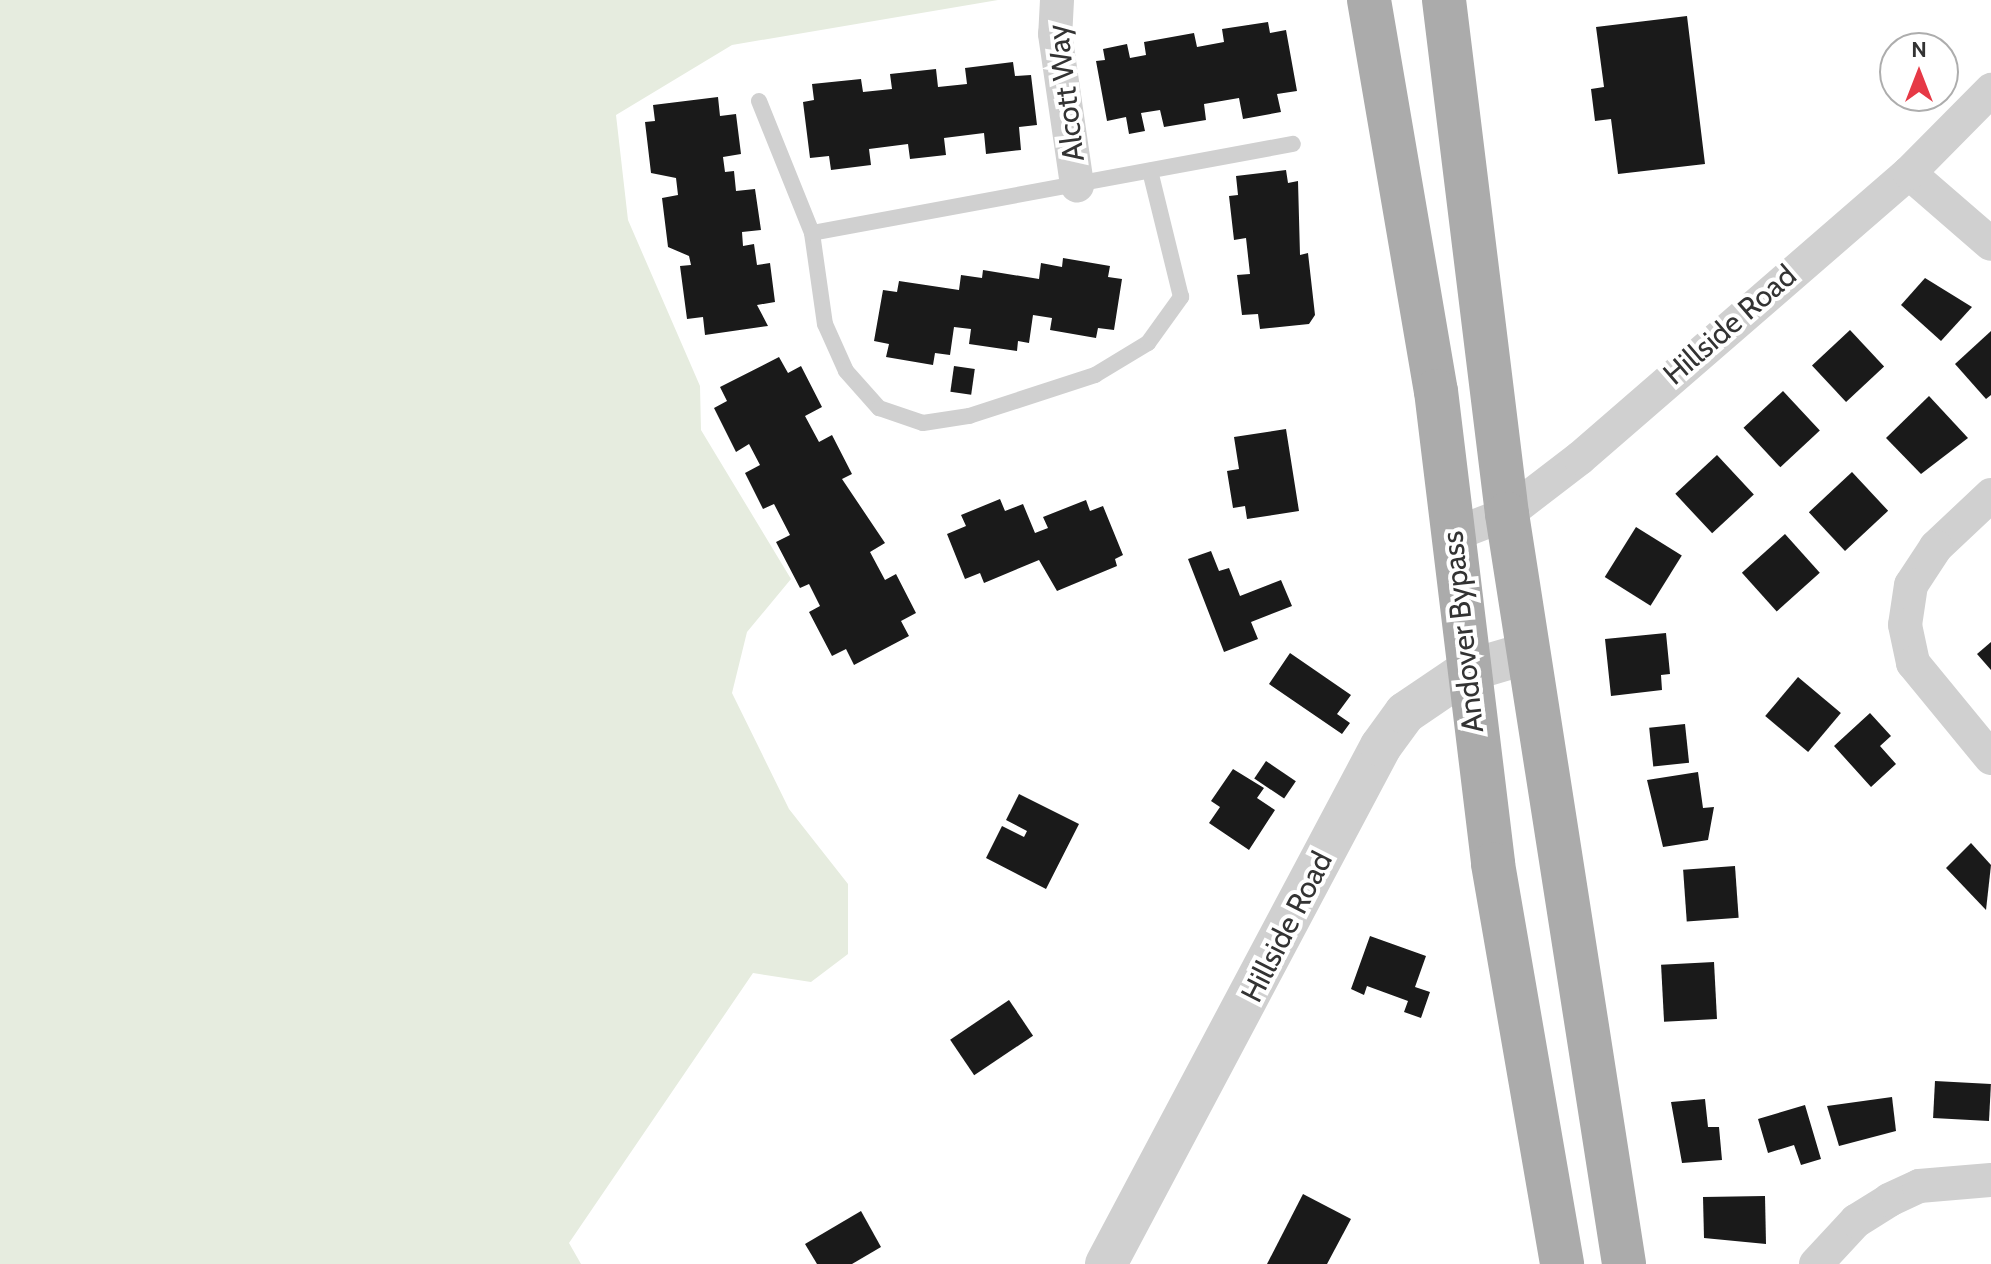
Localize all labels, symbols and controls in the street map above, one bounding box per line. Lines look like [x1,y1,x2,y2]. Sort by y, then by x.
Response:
street label: Alcott Way [1040,22,1092,164]
north arrow [1879,32,1959,112]
text: N [1911,36,1927,63]
street label: Hillside Road [1656,258,1804,392]
street label: Andover Bypass [1435,529,1491,735]
street label: Hillside Road [1234,846,1340,1008]

